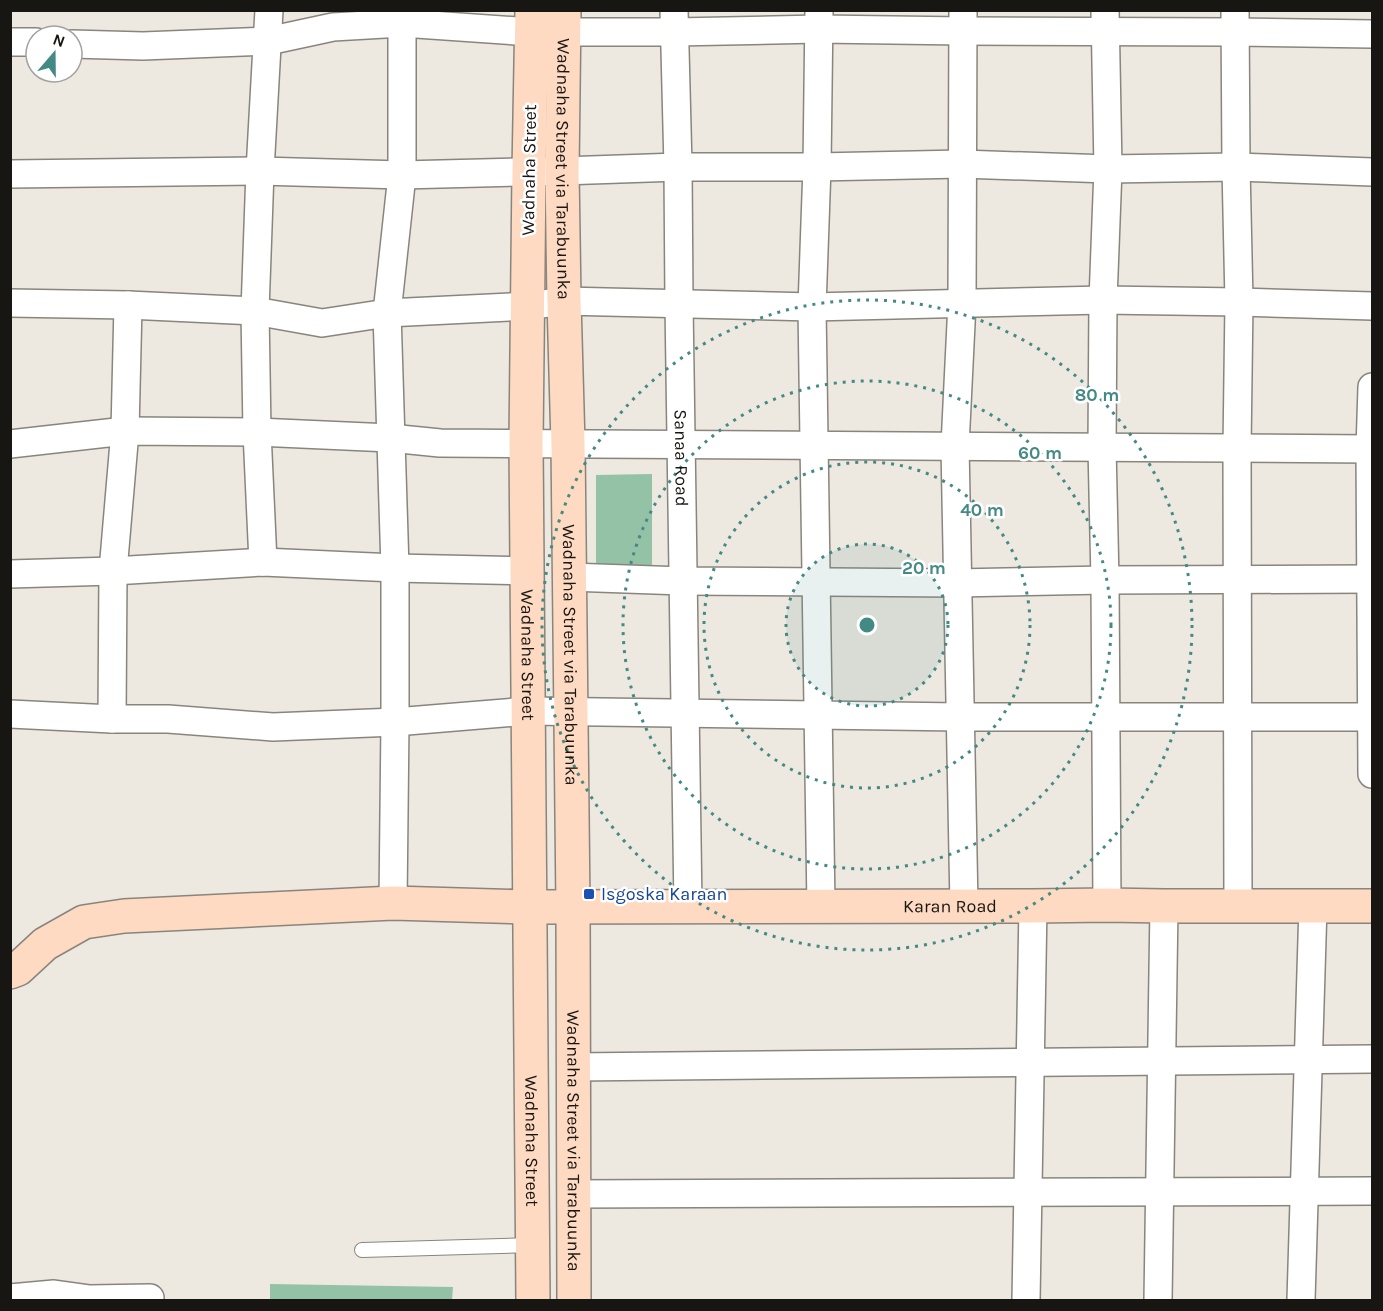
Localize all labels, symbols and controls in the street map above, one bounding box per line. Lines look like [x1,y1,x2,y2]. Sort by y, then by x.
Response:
north arrow [24,24,84,84]
text: N [50,29,68,51]
street label: Wadnaha Street via Tarabuunka [551,38,575,300]
street label: Wadnaha Street [517,104,541,236]
text: 80 m [1075,384,1119,406]
street label: Sanaa Road [670,409,693,507]
text: 60 m [1018,442,1062,464]
text: 40 m [960,499,1004,521]
street label: Wadnaha Street via Tarabuunka [558,524,583,786]
text: 20 m [902,557,946,579]
street label: Wadnaha Street [516,589,539,721]
centre of rings [857,615,877,635]
place label: Isgoska Karaan [601,883,727,905]
marker: Isgoska Karaan [582,887,596,901]
street label: Karan Road [903,895,997,917]
street label: Wadnaha Street via Tarabuunka [562,1010,585,1272]
street label: Wadnaha Street [520,1075,543,1207]

